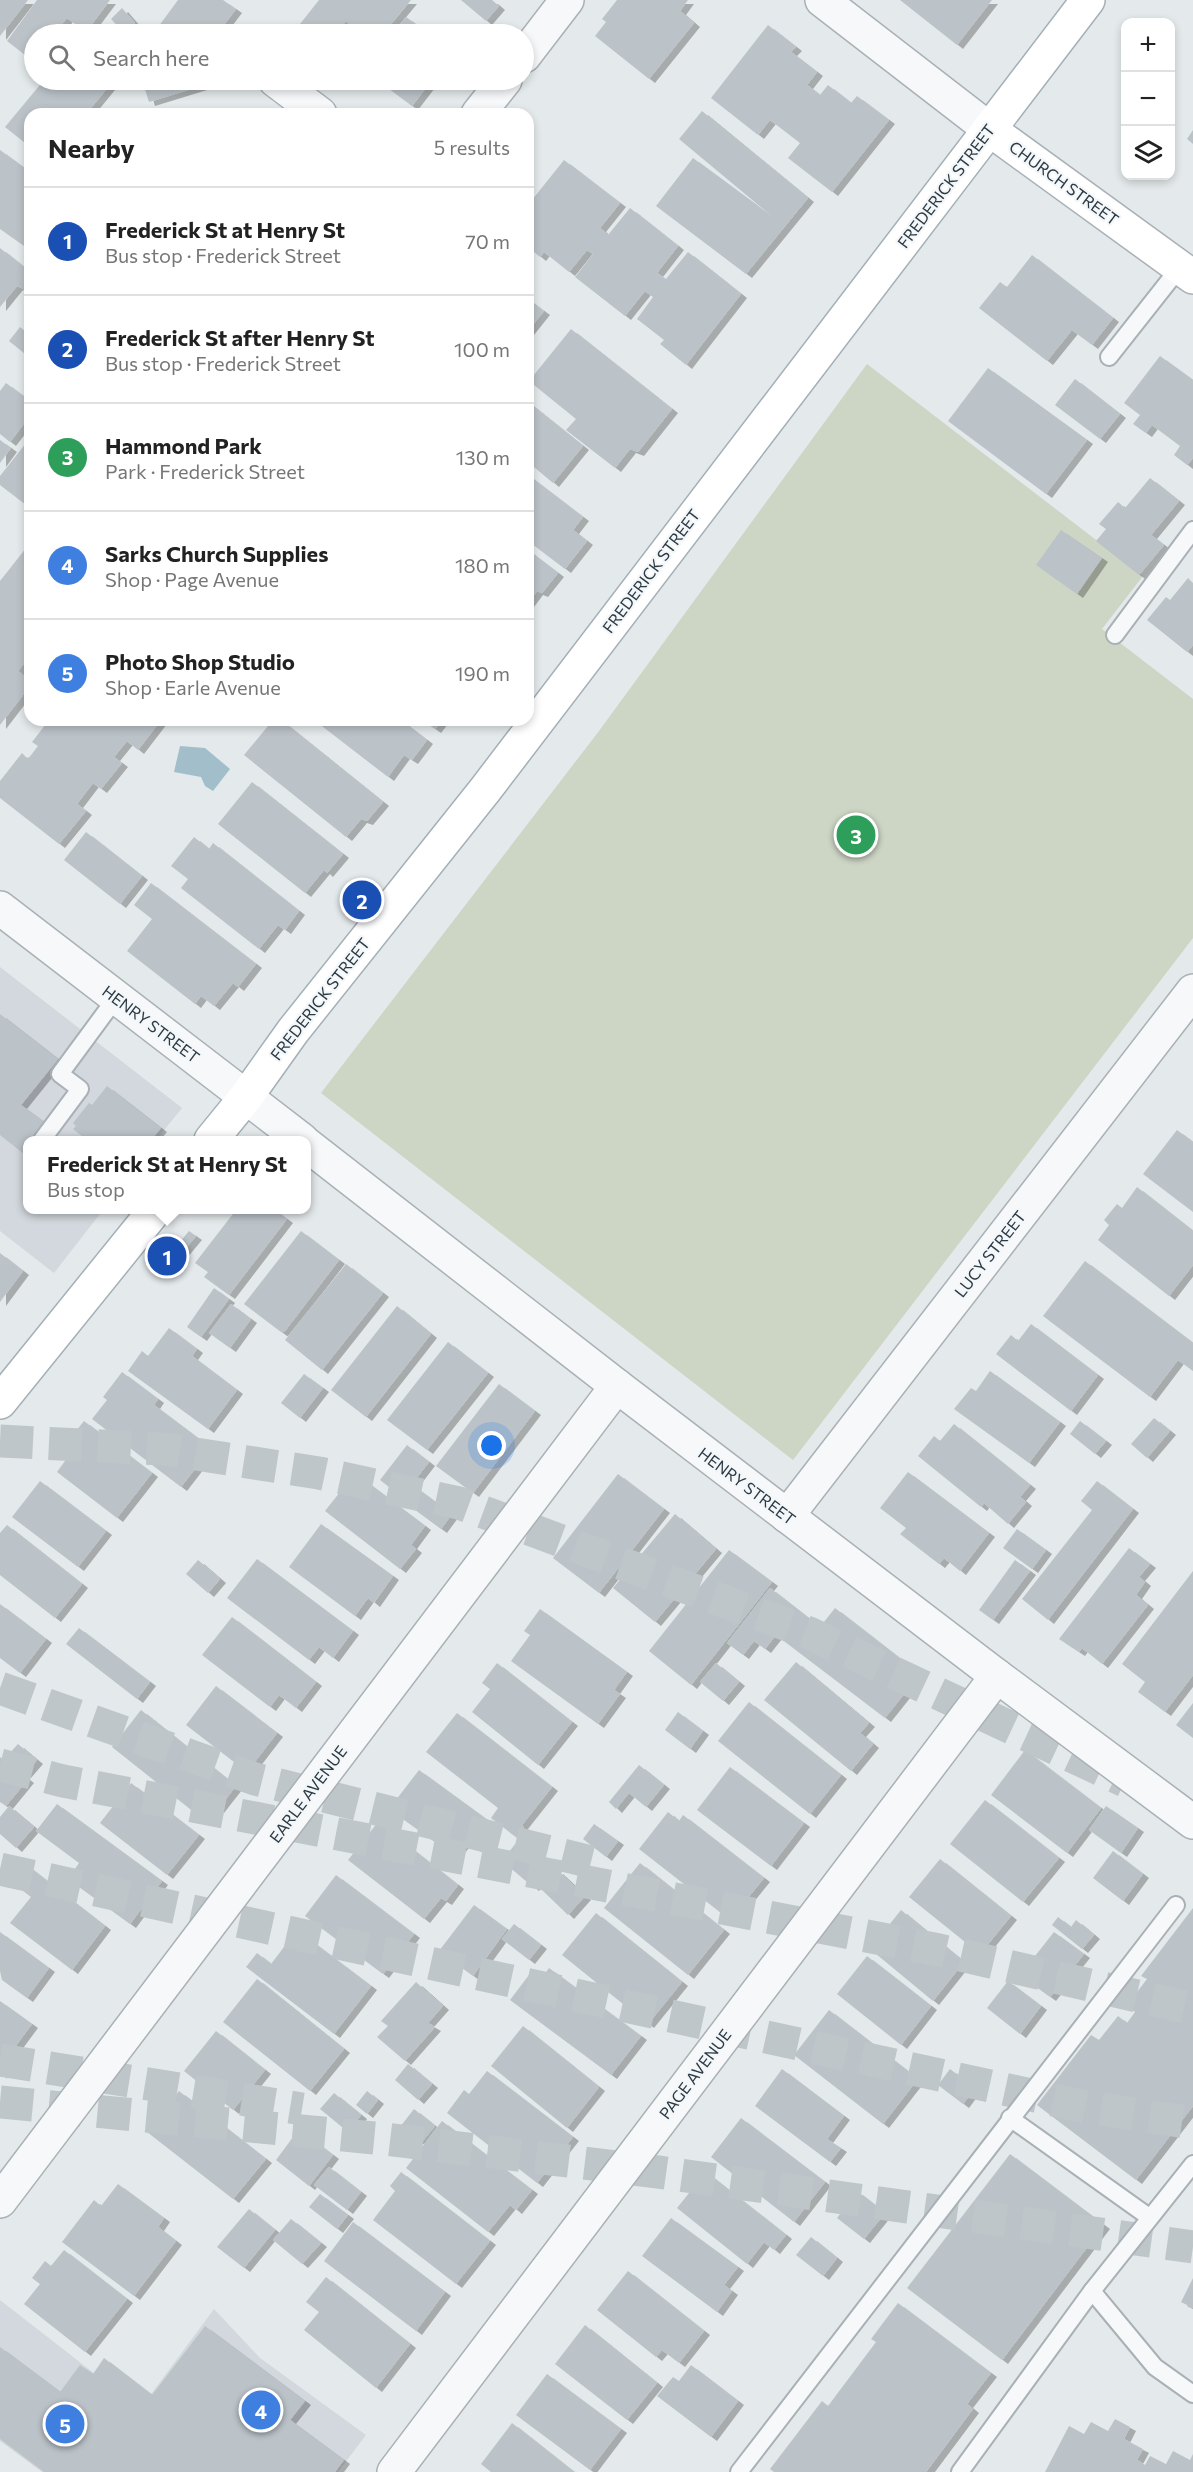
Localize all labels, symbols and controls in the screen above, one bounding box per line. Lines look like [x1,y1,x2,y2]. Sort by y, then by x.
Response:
map controls [1121,18,1175,180]
button: + [1121,18,1175,72]
search box [24,24,534,90]
icon: search [45,41,78,74]
text: Search here [93,44,209,71]
button: − [1121,72,1175,126]
street label: FREDERICK STREET [893,120,998,251]
button: layers [1121,126,1175,180]
text: Nearby [48,132,135,163]
text: 5 results [434,135,510,159]
street label: CHURCH STREET [1006,137,1123,229]
text: Frederick St at Henry St [105,216,345,243]
text: 1 [63,229,72,253]
text: 70 m [465,229,510,253]
text: Bus stop · Frederick Street [105,243,341,267]
text: Frederick St after Henry St [105,324,375,351]
text: 2 [62,337,73,361]
text: 100 m [454,337,510,361]
text: Bus stop · Frederick Street [105,351,341,375]
text: Hammond Park [105,432,262,459]
text: 3 [62,445,73,469]
text: 130 m [456,445,510,469]
text: Park · Frederick Street [105,459,305,483]
street label: FREDERICK STREET [598,505,703,636]
text: Sarks Church Supplies [105,540,328,567]
text: 4 [61,553,74,577]
text: 180 m [455,553,510,577]
text: Shop · Page Avenue [105,567,279,591]
text: Photo Shop Studio [105,648,295,675]
text: 5 [62,661,73,685]
text: 190 m [455,661,510,685]
text: Shop · Earle Avenue [105,675,281,699]
pin: 3 [836,812,876,858]
pin: 2 [342,878,382,922]
street label: FREDERICK STREET [266,934,373,1064]
street label: HENRY STREET [99,981,204,1066]
popup [23,1136,311,1214]
text: Frederick St at Henry St [47,1150,287,1177]
text: Bus stop [47,1177,125,1201]
street label: LUCY STREET [950,1207,1029,1301]
pin: 1 [148,1234,186,1278]
your location [477,1431,506,1460]
street label: HENRY STREET [695,1443,800,1528]
street label: EARLE AVENUE [265,1741,350,1846]
street label: PAGE AVENUE [655,2025,735,2122]
pin: 4 [242,2388,280,2432]
pin: 5 [46,2402,84,2446]

